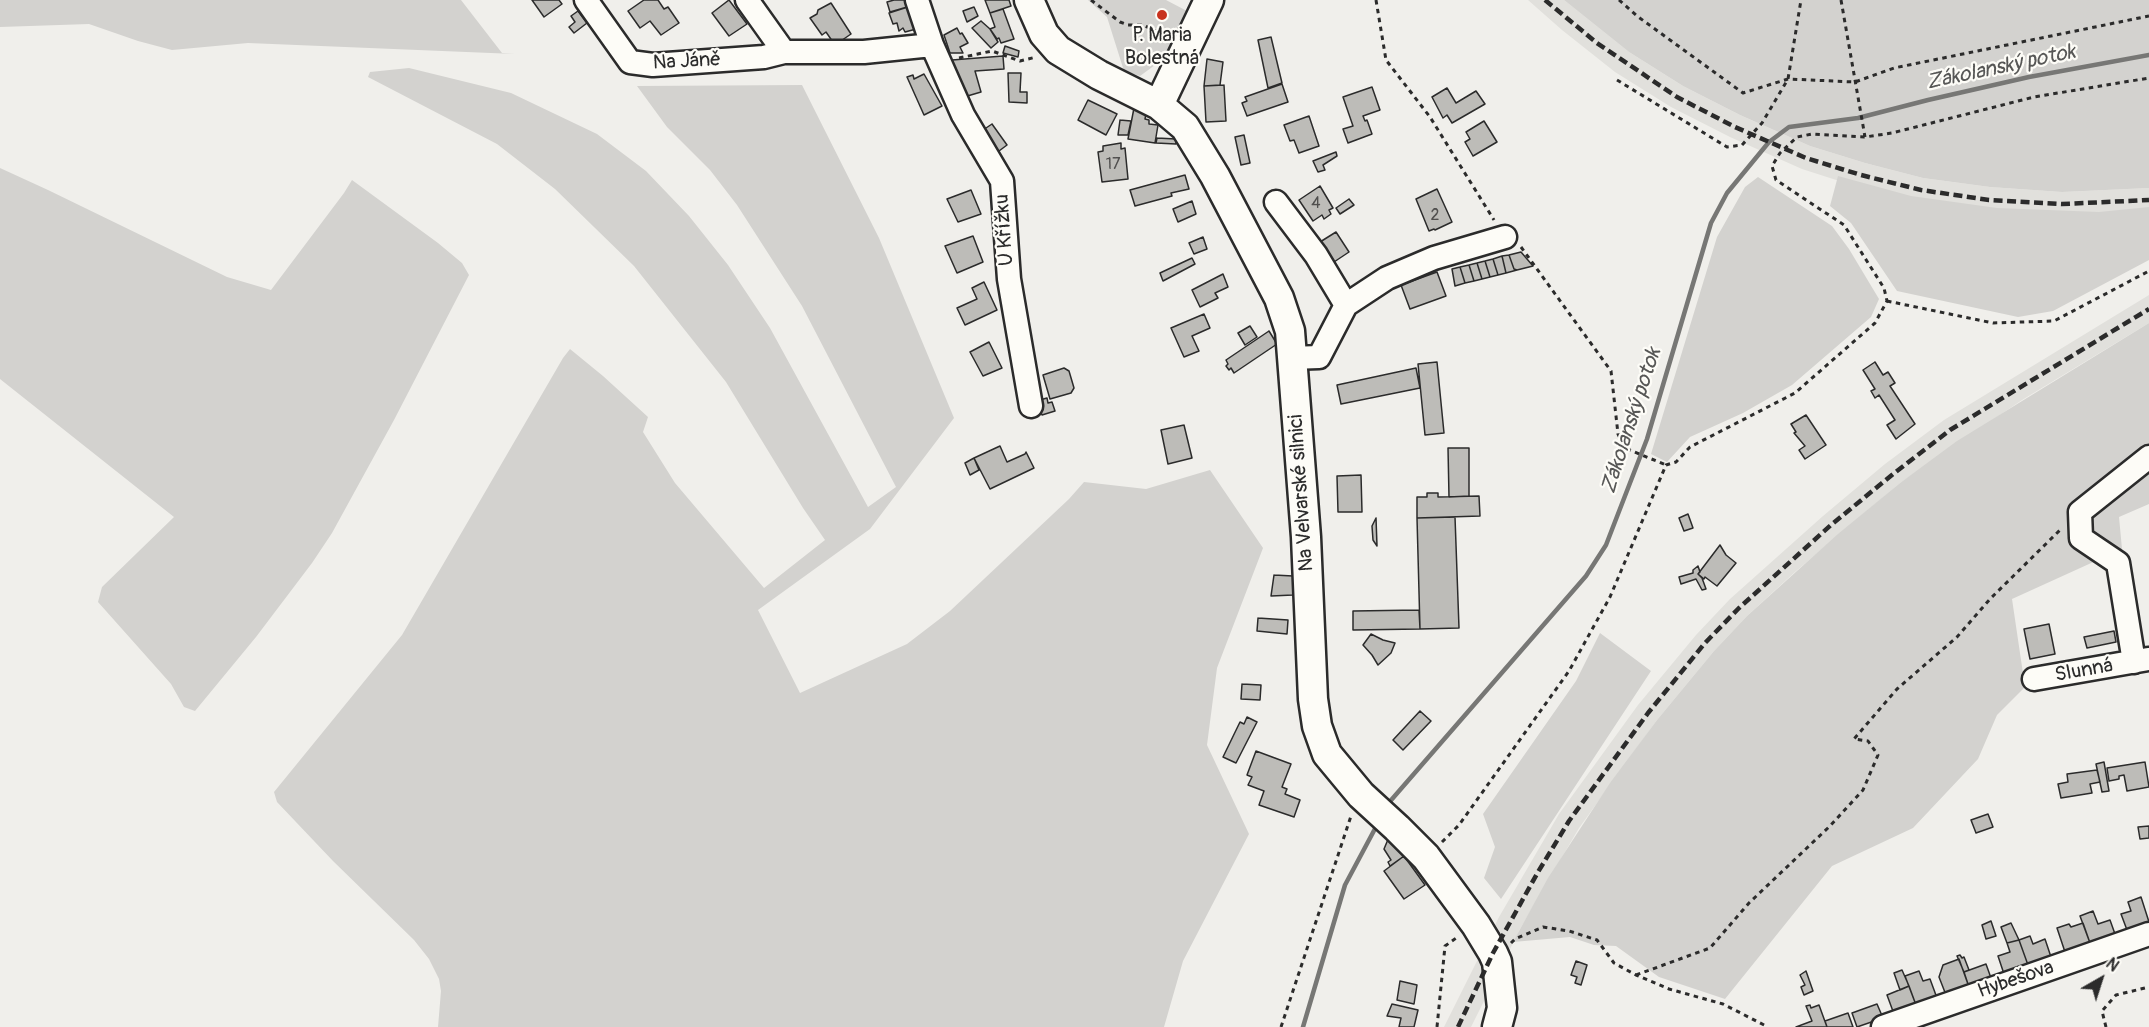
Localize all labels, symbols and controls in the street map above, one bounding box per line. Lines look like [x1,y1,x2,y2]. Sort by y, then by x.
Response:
marker: P. Maria Bolestná [1155,8,1169,22]
place label: P. Maria Bolestná [1125,24,1199,71]
water label: Zákolanský potok [1924,40,2078,96]
street label: Na Jáně [652,48,722,76]
house number: 17 [1106,155,1120,175]
street label: U Křížku [991,193,1019,267]
house number: 4 [1311,194,1321,214]
house number: 2 [1431,206,1439,226]
water label: Zákolanský potok [1597,345,1667,497]
street label: Na Velvarské silnici [1285,414,1319,572]
street label: Slunná [2053,654,2115,688]
north arrow [2071,949,2131,1009]
text: N [2102,954,2123,976]
street label: Hybešova [1975,956,2057,1004]

